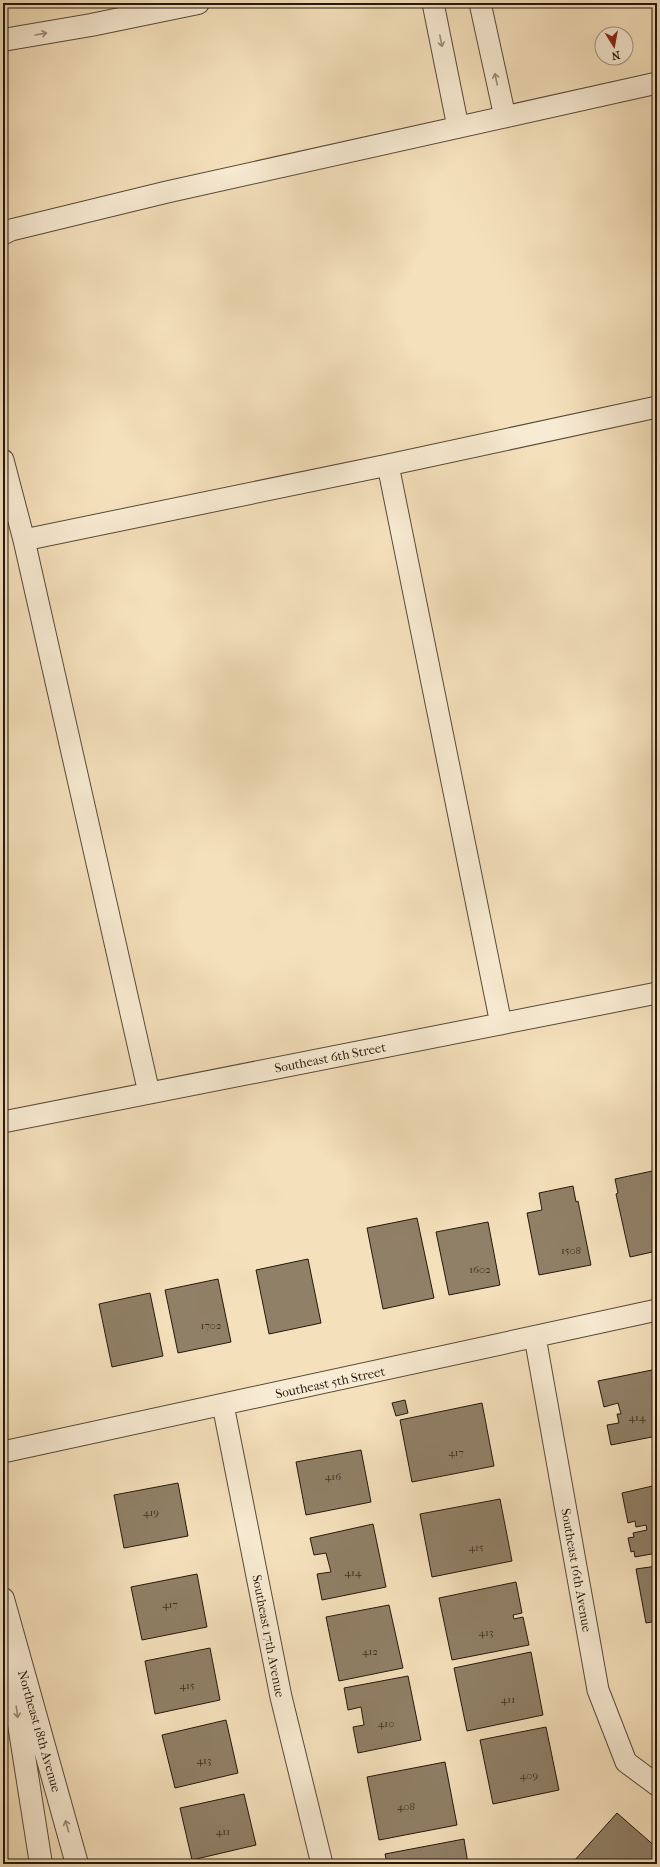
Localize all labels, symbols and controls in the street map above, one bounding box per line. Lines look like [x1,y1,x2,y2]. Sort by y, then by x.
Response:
north arrow [594,26,634,66]
one-way arrow [35,30,48,38]
one-way arrow [437,34,445,47]
text: N [610,48,621,63]
one-way arrow [492,73,500,86]
street label: Southeast 6th Street [273,1039,387,1076]
house number: 1508 [561,1244,581,1257]
house number: 1602 [469,1263,491,1276]
house number: 1702 [201,1319,222,1332]
street label: Southeast 5th Street [274,1363,387,1401]
house number: 414 [629,1411,646,1424]
house number: 417 [448,1446,464,1459]
house number: 416 [325,1470,341,1483]
house number: 419 [143,1506,159,1519]
street label: Southeast 16th Avenue [558,1507,595,1634]
house number: 415 [468,1541,484,1554]
house number: 414 [345,1566,362,1579]
street label: Southeast 17th Avenue [249,1573,288,1699]
house number: 417 [162,1598,178,1611]
house number: 413 [479,1626,493,1639]
house number: 412 [362,1645,378,1658]
street label: Northeast 18th Avenue [15,1668,64,1794]
house number: 415 [179,1679,195,1692]
house number: 411 [501,1693,515,1706]
one-way arrow [13,1705,21,1718]
house number: 410 [378,1717,394,1730]
house number: 413 [197,1754,211,1767]
house number: 409 [520,1769,538,1782]
house number: 408 [397,1800,415,1813]
one-way arrow [63,1820,70,1833]
house number: 411 [216,1825,230,1838]

